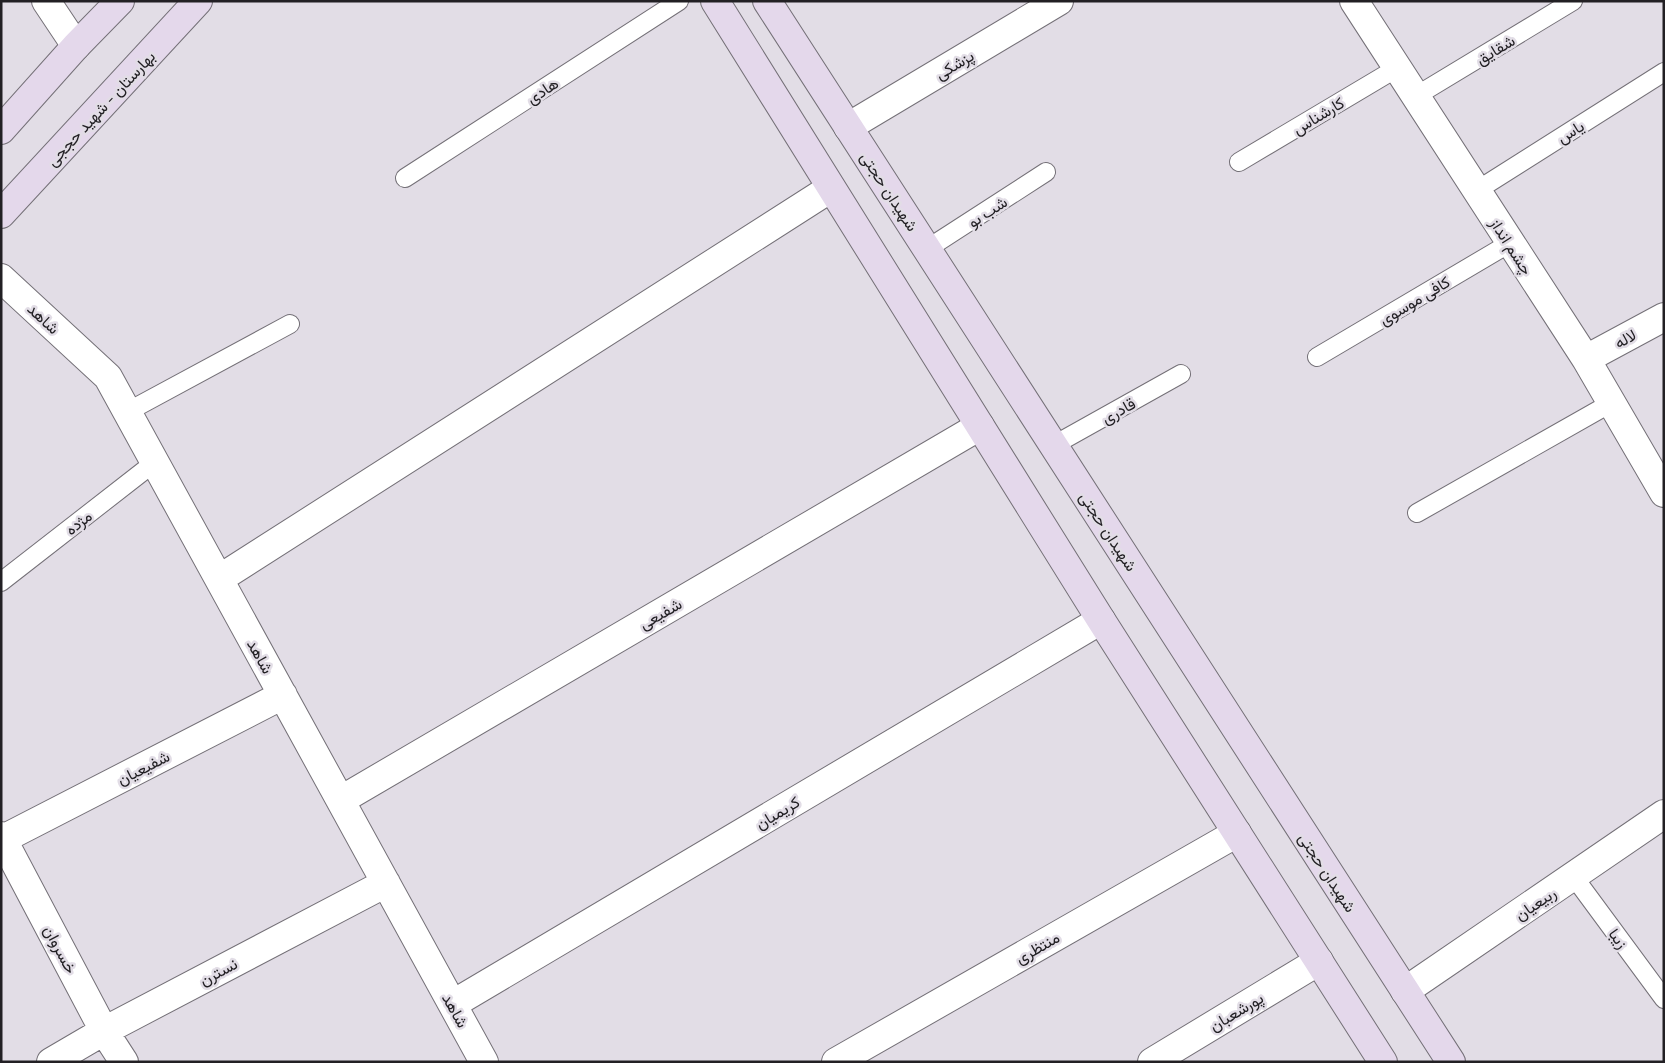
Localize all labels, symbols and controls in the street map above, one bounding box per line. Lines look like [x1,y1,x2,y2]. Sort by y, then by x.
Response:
street label: شقایق [1472,30,1519,70]
street label: پزشکی [931,45,978,85]
street label: بهارستان - شهید حججی [42,46,160,171]
street label: هادی [522,73,563,109]
street label: کارشناس [1289,92,1348,139]
street label: یاس [1553,115,1588,148]
street label: شهیدان حجتی [856,148,923,235]
street label: شب بو [964,191,1011,232]
street label: چشم انداز [1484,213,1538,280]
street label: کافی موسوی [1375,271,1454,330]
street label: شاهد [24,299,64,337]
street label: لاله [1611,324,1639,352]
street label: قادری [1098,393,1139,429]
street label: شهیدان حجتی [1075,488,1142,575]
street label: مژده [61,506,96,540]
street label: شفیعی [635,593,686,634]
street label: شاهد [244,635,278,677]
street label: شفیعیان [114,746,173,789]
street label: کریمیان [751,791,804,834]
street label: شهیدان حجتی [1294,829,1361,916]
street label: ربیعیان [1511,882,1560,925]
street label: خسروان [39,922,82,978]
street label: زیبا [1604,924,1633,953]
street label: منتظری [1011,927,1064,969]
street label: نسترن [196,953,241,991]
street label: پورشعبان [1206,987,1268,1037]
street label: شاهد [439,989,473,1031]

